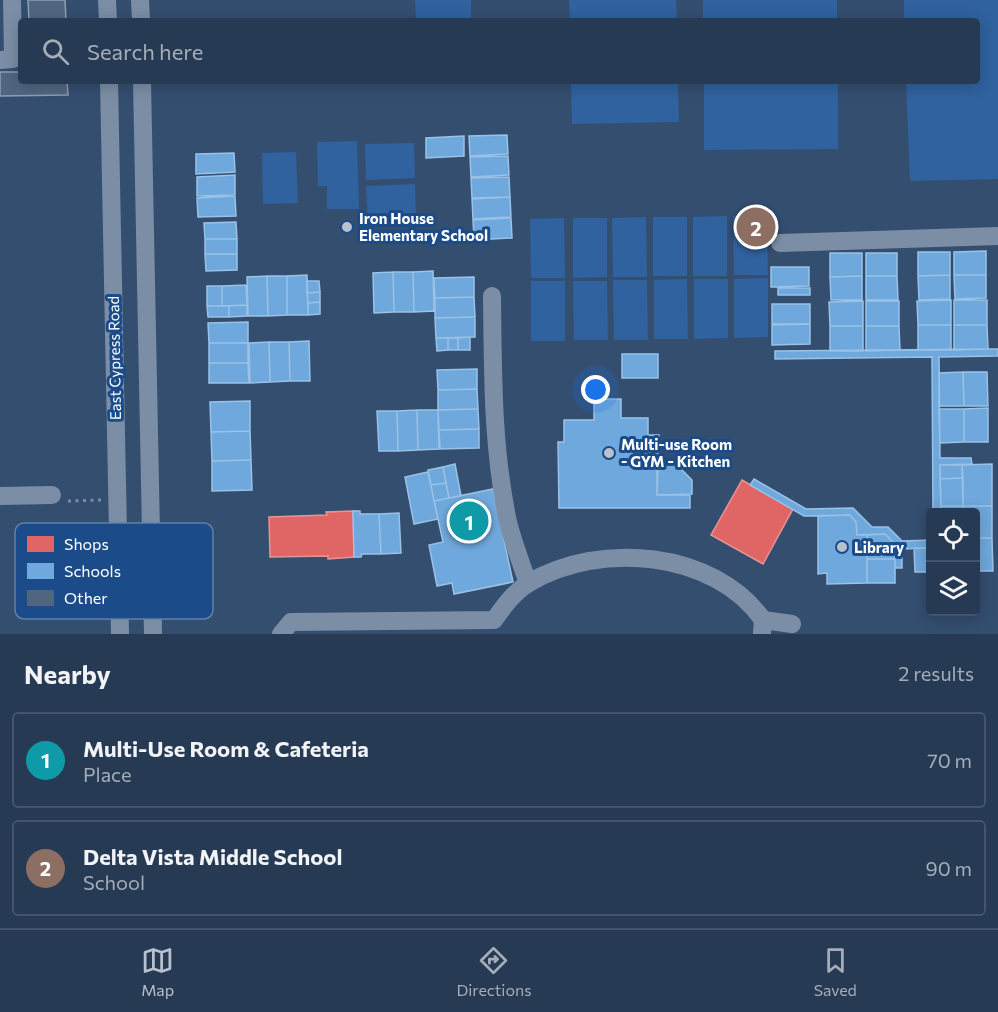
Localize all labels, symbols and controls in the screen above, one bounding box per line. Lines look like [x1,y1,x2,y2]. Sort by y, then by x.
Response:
search box [18,18,980,84]
icon: search [39,35,72,68]
text: Search here [87,38,203,65]
pin: 2 [736,204,776,250]
place label: Iron House Elementary School [359,209,488,244]
marker: Iron House Elementary School [340,220,354,234]
street label: East Cypress Road [104,296,124,420]
your location [581,375,610,404]
place label: Multi-use Room - GYM - Kitchen [621,435,732,470]
marker: Multi-use Room - GYM - Kitchen [602,446,616,460]
pin: 1 [450,498,488,544]
map controls [926,508,980,616]
button: locate [926,508,980,562]
legend [15,523,213,619]
text: Shops [64,534,109,553]
place label: Library [854,538,905,556]
marker: Library [835,540,849,554]
text: Schools [64,561,121,580]
button: layers [926,562,980,616]
text: Other [64,588,108,607]
text: Nearby [24,658,111,689]
text: 2 results [898,661,974,685]
text: Multi-Use Room & Cafeteria [83,735,369,762]
text: 1 [41,748,50,772]
text: 70 m [927,748,972,772]
text: Place [83,762,132,786]
text: Delta Vista Middle School [83,843,342,870]
text: 2 [40,856,51,880]
text: 90 m [926,856,972,880]
text: School [83,870,145,894]
tab: Map [141,944,174,999]
tab: Directions [456,944,531,999]
tab: Saved [814,944,857,999]

